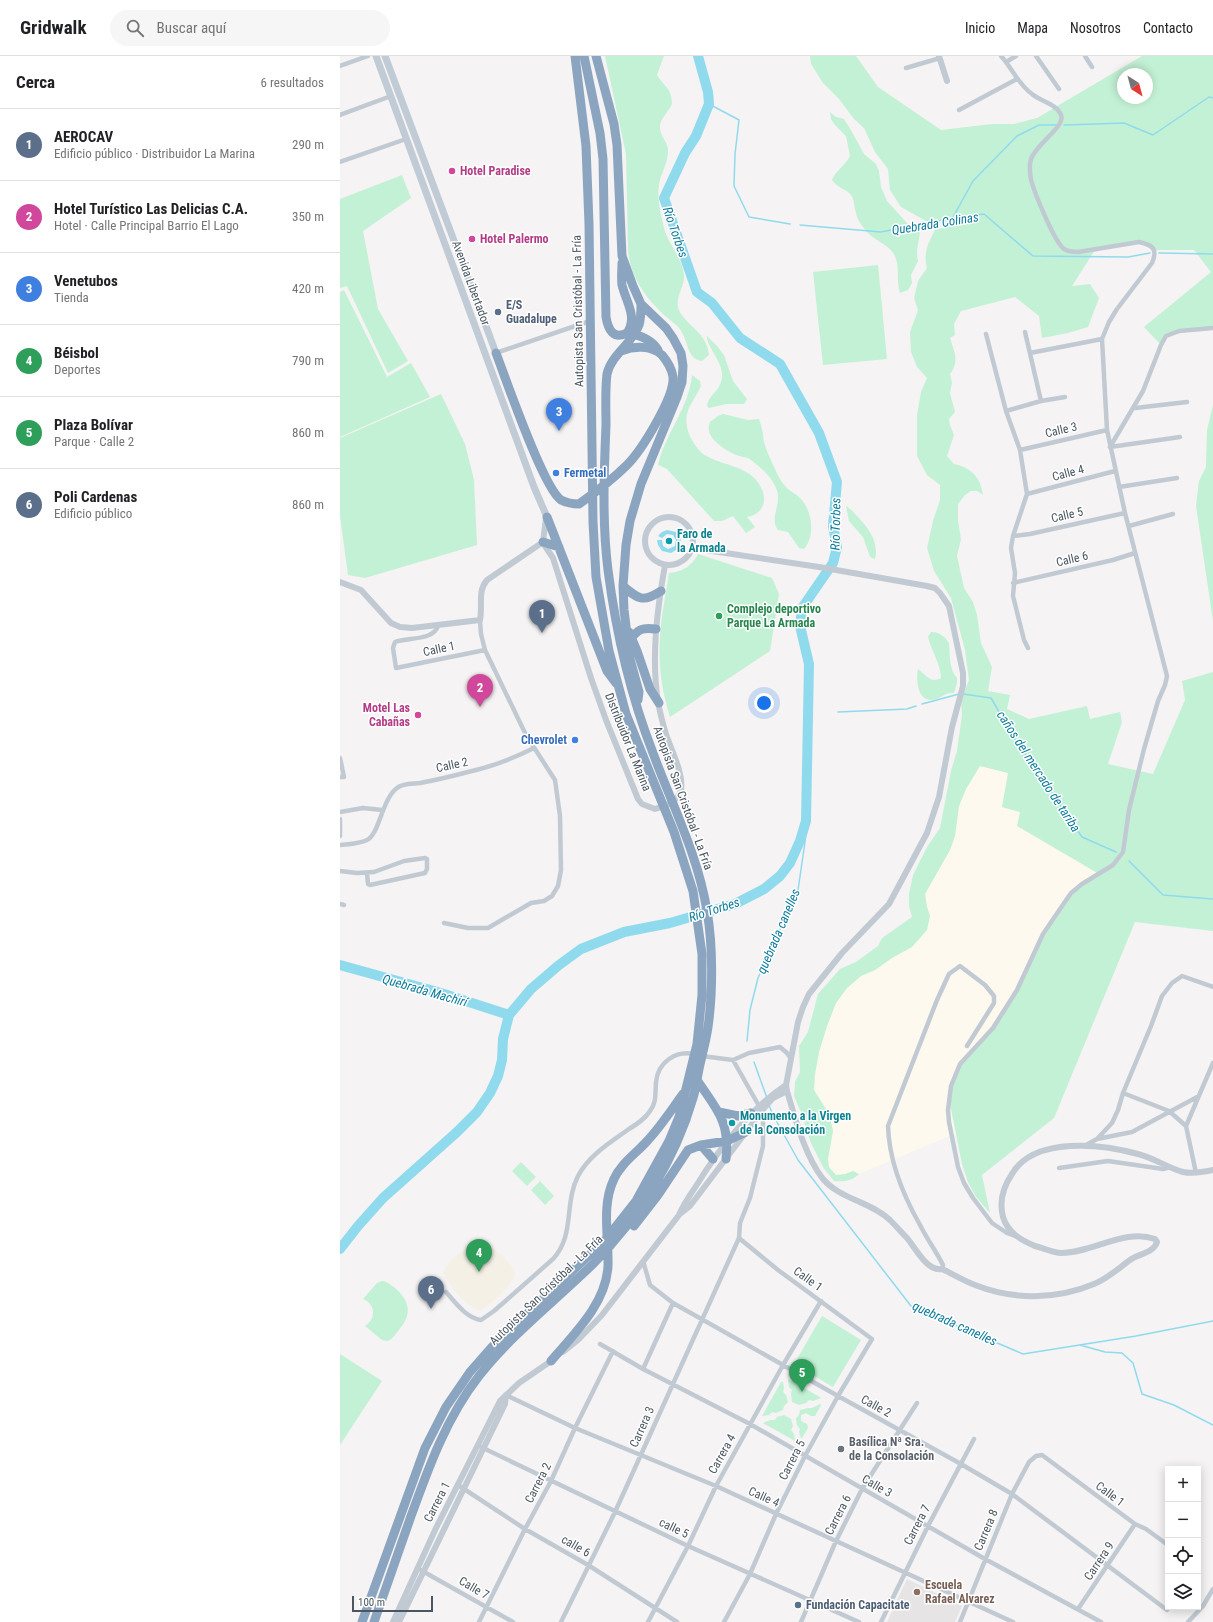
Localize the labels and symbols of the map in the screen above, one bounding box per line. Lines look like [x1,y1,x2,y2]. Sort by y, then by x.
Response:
north arrow [1117,68,1153,104]
place label: Hotel Paradise [460,164,531,178]
marker: Hotel Paradise [447,166,457,176]
water label: Río Torbes [660,205,691,260]
water label: Quebrada Colinas [891,209,980,238]
place label: Hotel Palermo [480,232,549,246]
marker: Hotel Palermo [467,234,477,244]
street label: Autopista San Cristóbal - La Fría [570,235,586,387]
street label: Avenida Libertador [449,239,493,328]
place label: E/S Guadalupe [506,298,557,326]
marker: E/S Guadalupe [493,307,503,317]
pin: 3 [546,398,572,431]
street label: Calle 3 [1044,420,1078,440]
street label: Calle 4 [1051,462,1086,484]
place label: Fermetal [564,466,606,480]
marker: Fermetal [551,468,561,478]
water label: Río Torbes [828,497,843,550]
street label: Calle 5 [1050,505,1084,525]
place label: Faro de la Armada [677,527,726,555]
marker: Faro de la Armada [664,536,674,546]
street label: Calle 6 [1055,549,1089,569]
pin: 1 [529,600,555,633]
place label: Complejo deportivo Parque La Armada [727,602,821,630]
marker: Complejo deportivo Parque La Armada [714,611,724,621]
street label: Calle 1 [422,639,456,659]
pin: 2 [467,674,493,707]
street label: Distribuidor La Marina [602,691,654,793]
your location [754,693,774,713]
place label: Motel Las Cabañas [363,701,411,729]
water label: caños del mercado de tariba [994,708,1083,835]
marker: Motel Las Cabañas [413,710,423,720]
street label: Autopista San Cristóbal - La Fría [650,724,716,872]
place label: Chevrolet [521,733,567,747]
marker: Chevrolet [570,735,580,745]
street label: Calle 2 [435,755,469,775]
water label: quebrada canelles [754,886,803,976]
water label: Río Torbes [687,894,742,925]
water label: Quebrada Machirí [381,971,471,1010]
place label: Monumento a la Virgen de la Consolación [740,1109,851,1137]
marker: Monumento a la Virgen de la Consolación [727,1118,737,1128]
street label: Autopista San Cristóbal - La Fría [486,1232,606,1348]
pin: 4 [466,1239,492,1272]
street label: Calle 1 [791,1264,825,1294]
pin: 6 [418,1276,444,1309]
water label: quebrada canelles [910,1298,1000,1349]
pin: 5 [789,1359,815,1392]
street label: Calle 2 [858,1392,894,1420]
street label: Carrera 3 [627,1404,657,1450]
street label: Carrera 4 [705,1432,739,1476]
place label: Basílica Nª Sra. de la Consolación [849,1435,934,1463]
street label: Carrera 5 [776,1438,808,1482]
marker: Basílica Nª Sra. de la Consolación [836,1444,846,1454]
street label: Carrera 2 [522,1461,554,1505]
street label: Calle 3 [859,1472,895,1500]
street label: Calle 1 [1093,1479,1127,1509]
street label: Carrera 1 [421,1480,453,1524]
street label: Calle 4 [746,1484,782,1510]
street label: Carrera 6 [822,1493,854,1537]
street label: Carrera 7 [901,1503,933,1547]
street label: Carrera 8 [971,1507,1001,1553]
street label: calle 5 [657,1515,691,1541]
street label: calle 6 [559,1532,593,1560]
street label: Carrera 9 [1081,1539,1117,1583]
street label: Calle 7 [456,1574,492,1602]
place label: Escuela Rafael Alvarez [925,1578,995,1606]
marker: Escuela Rafael Alvarez [912,1587,922,1597]
scale bar [352,1594,433,1613]
place label: Fundación Capacitate [806,1598,910,1612]
marker: Fundación Capacitate [793,1600,803,1610]

